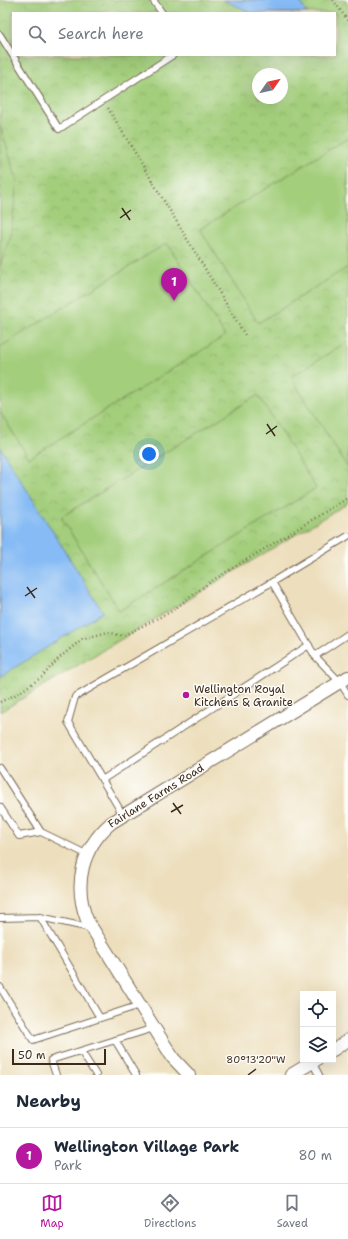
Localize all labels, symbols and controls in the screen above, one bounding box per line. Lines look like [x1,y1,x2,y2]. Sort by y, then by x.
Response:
search box [12,12,336,56]
icon: search [26,23,48,45]
text: Search here [58,24,144,44]
north arrow [252,68,288,104]
pin: 1 [161,268,187,301]
your location [139,444,159,464]
place label: Wellington Royal Kitchens & Granite [194,682,293,710]
marker: Wellington Royal Kitchens & Granite [181,690,191,700]
street label: Fairlane Farms Road [105,760,207,832]
map controls [300,991,336,1063]
button: locate [300,991,336,1027]
button: layers [300,1027,336,1063]
scale bar [12,1047,106,1066]
text: 50 m [18,1048,46,1063]
text: 80°13'20"W [226,1053,286,1066]
text: Nearby [16,1090,81,1112]
text: Wellington Village Park [54,1137,239,1157]
text: 1 [26,1147,32,1164]
text: 80 m [298,1147,332,1164]
text: Park [54,1157,82,1174]
tab: Map [40,1192,64,1231]
tab: Directions [144,1192,196,1231]
tab: Saved [277,1192,308,1231]

